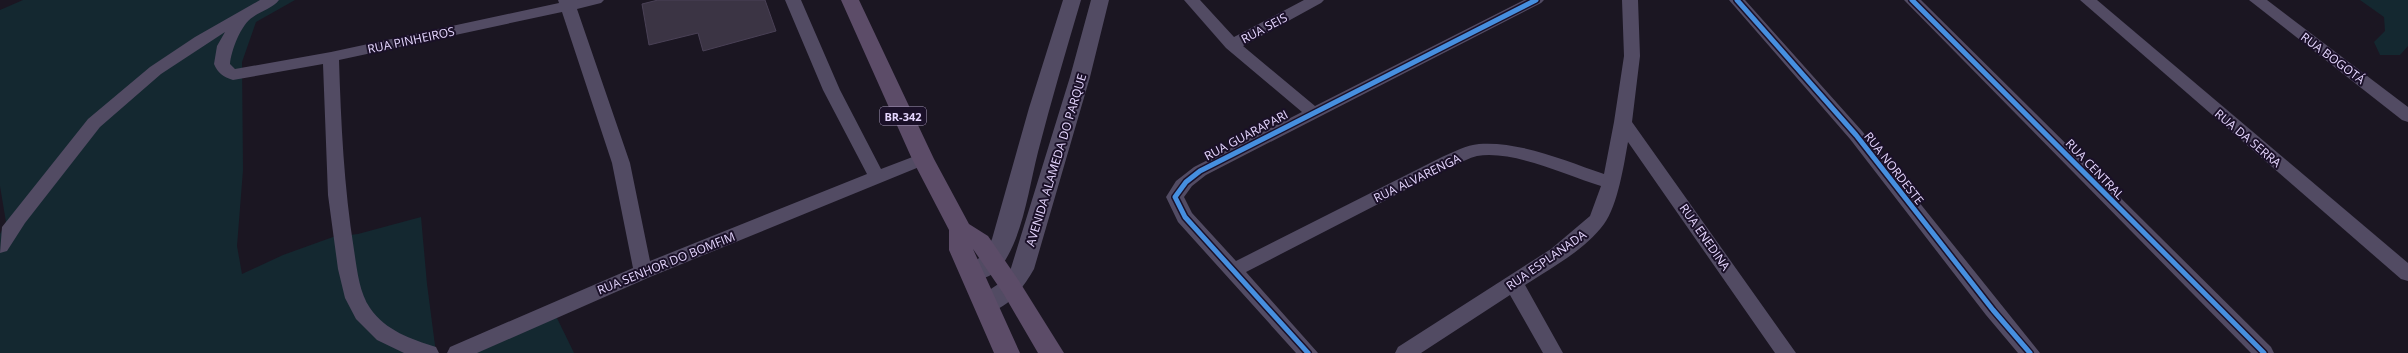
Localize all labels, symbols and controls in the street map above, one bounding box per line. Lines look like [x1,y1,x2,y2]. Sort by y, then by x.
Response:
street label: RUA SEIS [1238,9,1290,47]
street label: RUA PINHEIROS [366,22,456,58]
street label: RUA BOGOTÁ [2297,28,2369,88]
street label: AVENIDA ALAMEDA DO PARQUE [1022,72,1090,248]
street label: RUA DA SERRA [2211,105,2285,171]
street label: RUA GUARAPARI [1201,106,1291,164]
road number: BR-342 [880,107,926,125]
street label: RUA NORDESTE [1860,128,1928,208]
street label: RUA CENTRAL [2062,135,2128,203]
street label: RUA ALVARENGA [1371,149,1464,206]
street label: RUA ENEDINA [1676,200,1735,274]
street label: RUA ESPLANADA [1503,226,1590,294]
street label: RUA SENHOR DO BOMFIM [595,228,737,298]

